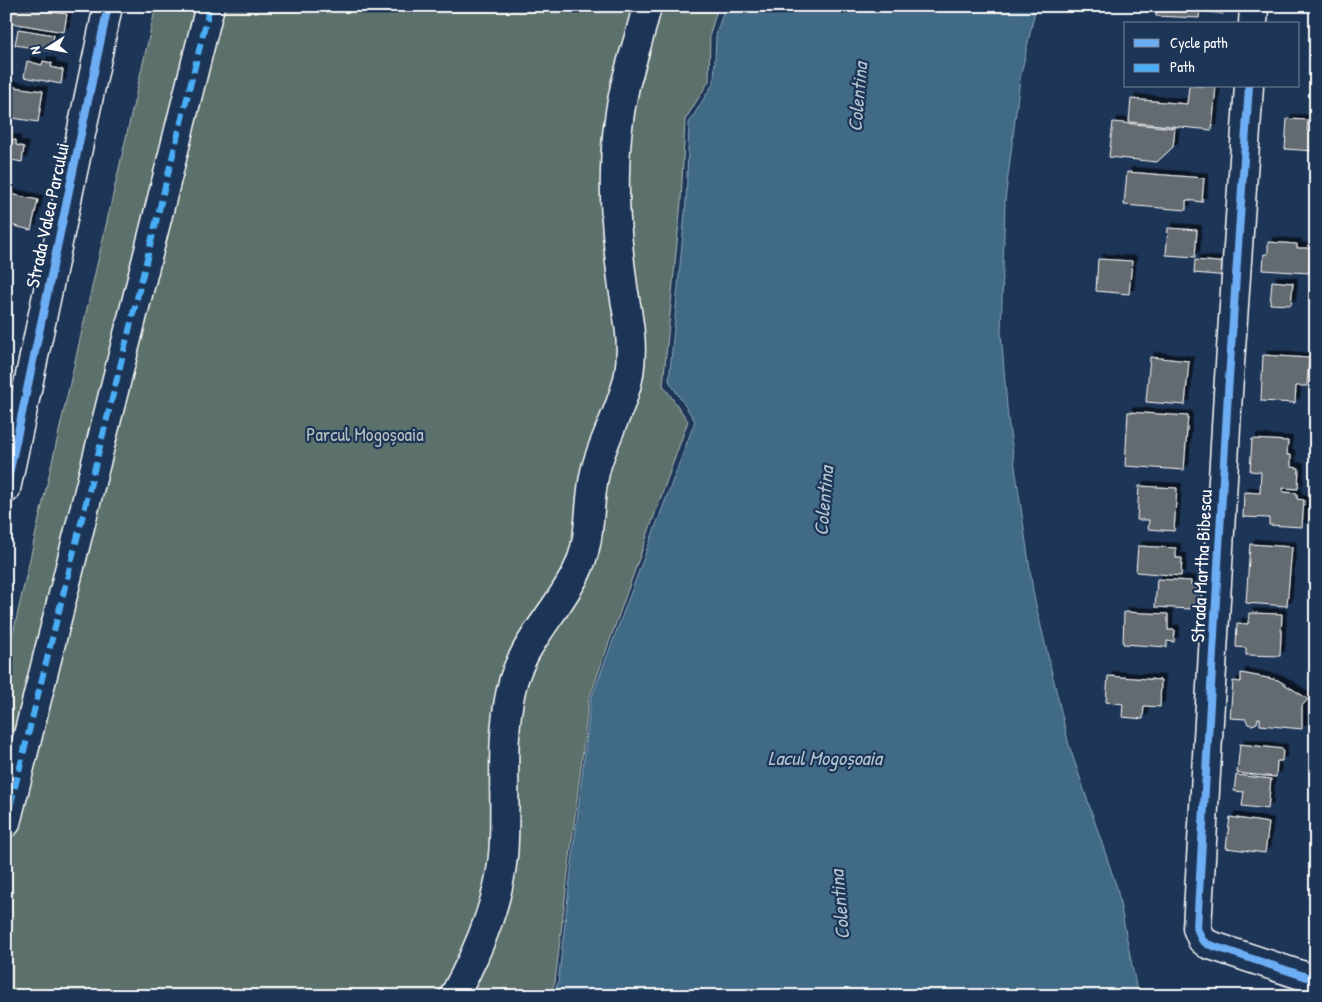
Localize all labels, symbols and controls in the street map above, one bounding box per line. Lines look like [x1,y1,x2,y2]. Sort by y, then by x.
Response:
north arrow [22,22,72,72]
legend [1124,22,1300,88]
text: Cycle path [1170,32,1228,53]
text: N [25,45,45,56]
text: Path [1170,56,1195,77]
water label: Colentina [841,59,874,133]
street label: Strada Valea Parcului [19,140,75,290]
park label: Parcul Mogoșoaia [306,421,424,447]
water label: Colentina [807,463,840,537]
street label: Strada Martha Bibescu [1184,488,1218,643]
water label: Lacul Mogoșoaia [768,744,884,772]
water label: Colentina [822,867,855,941]

